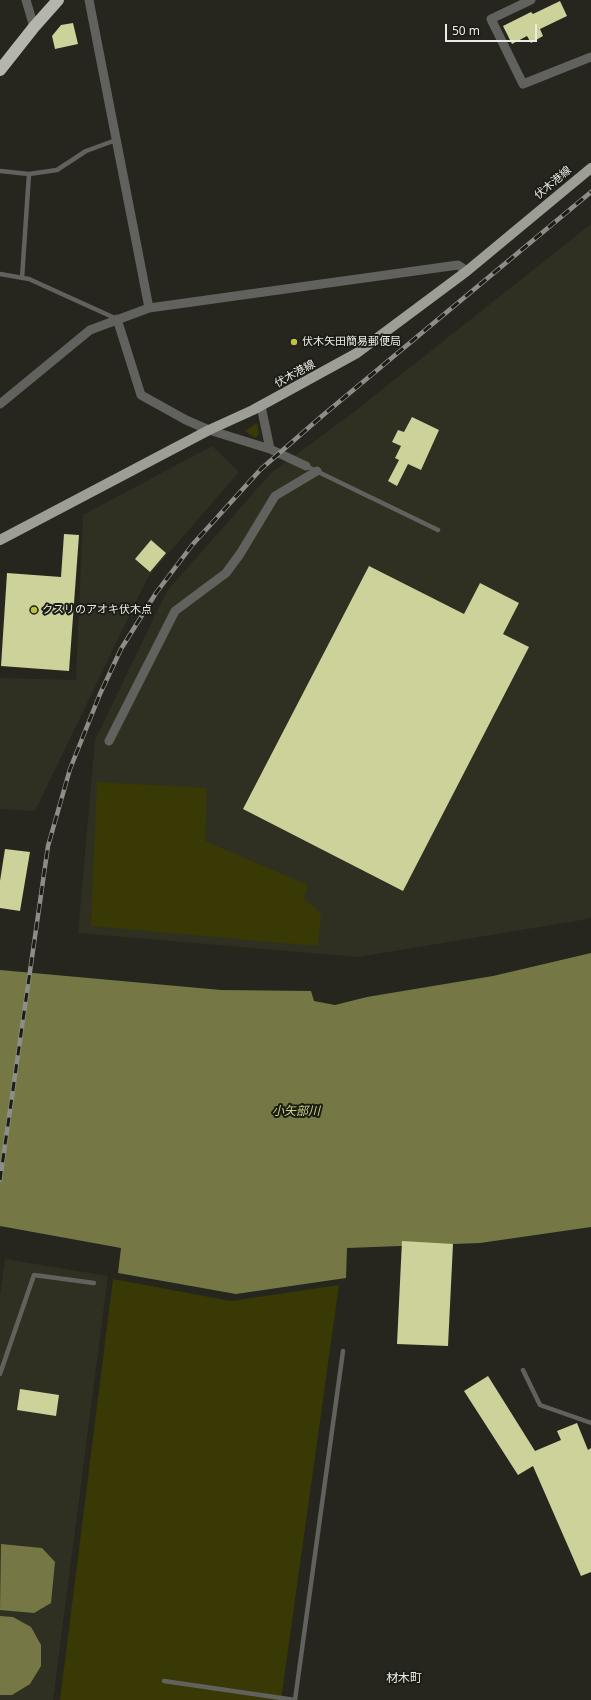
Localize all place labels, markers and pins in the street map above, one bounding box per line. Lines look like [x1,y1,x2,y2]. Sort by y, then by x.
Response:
place label: 伏木矢田簡易郵便局 [302,335,401,349]
marker: 伏木矢田簡易郵便局 [289,337,299,347]
place label: クスリのアオキ伏木点 [42,603,152,617]
marker: クスリのアオキ伏木点 [29,605,39,615]

